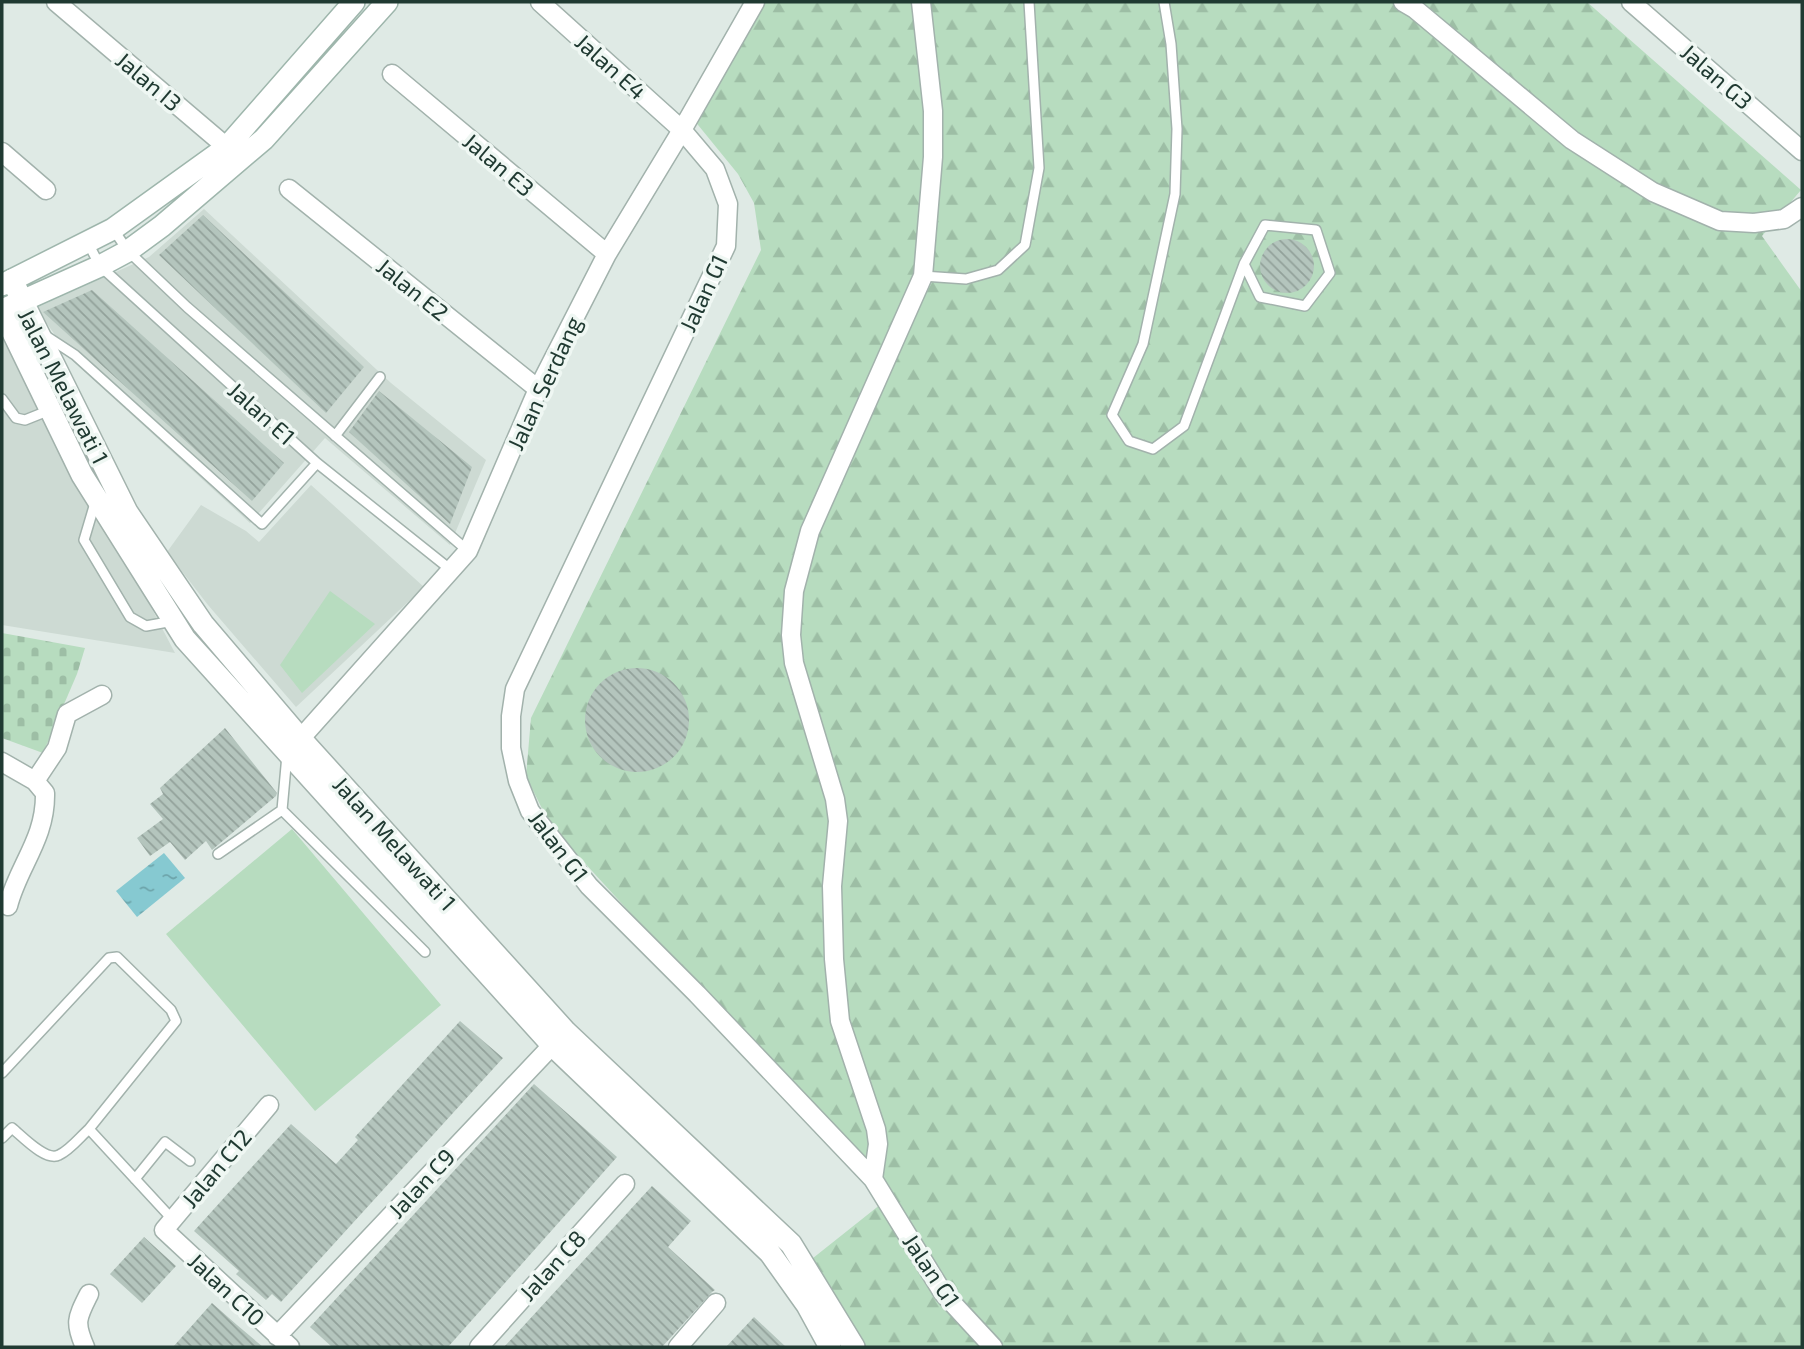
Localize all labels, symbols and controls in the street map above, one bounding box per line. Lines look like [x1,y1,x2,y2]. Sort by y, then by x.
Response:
street label: Jalan E4 [570,27,652,105]
street label: Jalan G3 [1675,37,1759,115]
street label: Jalan I3 [110,45,188,117]
street label: Jalan E3 [458,126,540,202]
street label: Jalan G1 [673,250,733,336]
street label: Jalan E2 [371,252,455,326]
street label: Jalan Melawati 1 [13,304,115,468]
street label: Jalan Serdang [501,311,587,454]
street label: Jalan E1 [223,376,301,450]
street label: Jalan Melawati 1 [328,770,462,916]
street label: Jalan G1 [523,805,595,887]
street label: Jalan C12 [175,1123,257,1213]
street label: Jalan C9 [382,1142,460,1224]
street label: Jalan C8 [513,1224,591,1306]
street label: Jalan G1 [897,1228,967,1312]
street label: Jalan C10 [183,1247,271,1331]

